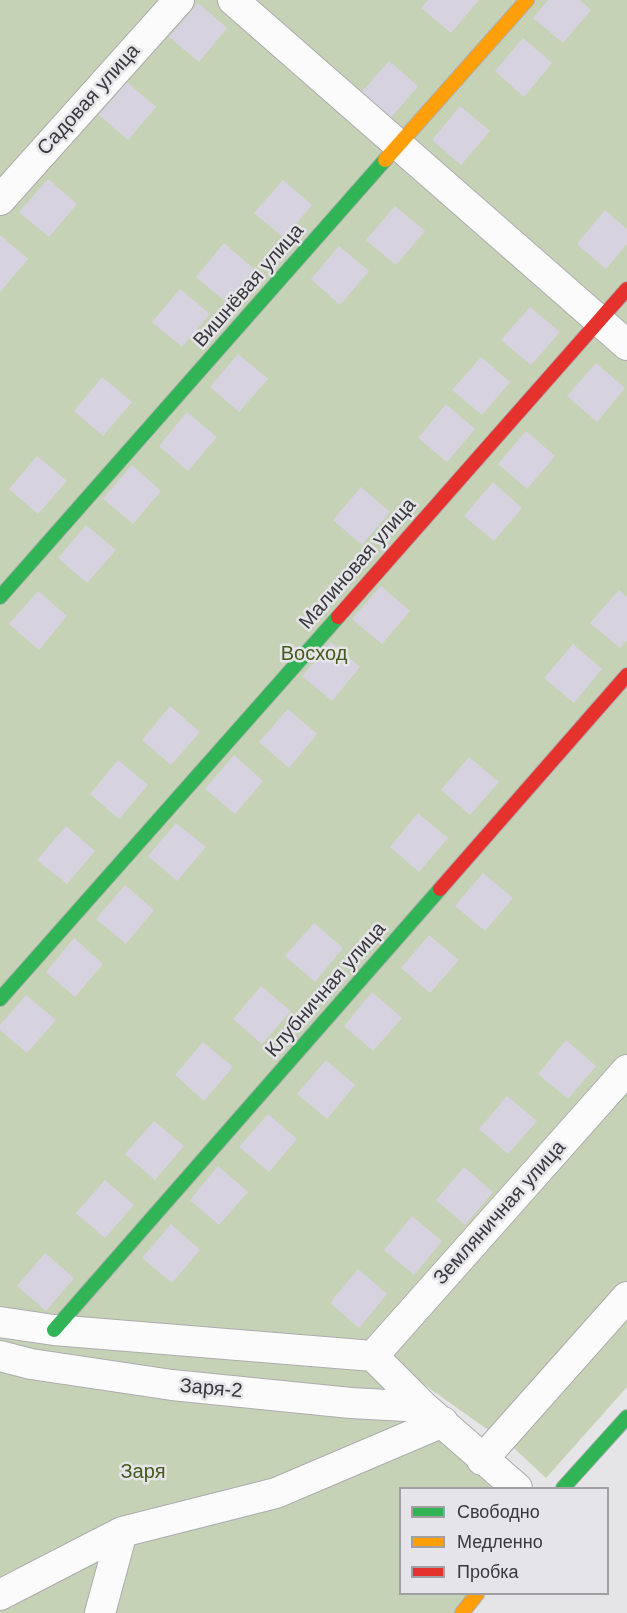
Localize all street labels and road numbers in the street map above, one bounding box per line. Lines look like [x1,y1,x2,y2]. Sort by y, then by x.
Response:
street label: Садовая улица [33,39,145,161]
street label: Вишнёвая улица [189,219,309,353]
street label: Малиновая улица [295,494,421,634]
street label: Клубничная улица [261,918,391,1062]
street label: Земляничная улица [429,1136,571,1290]
street label: Заря-2 [179,1374,243,1404]

